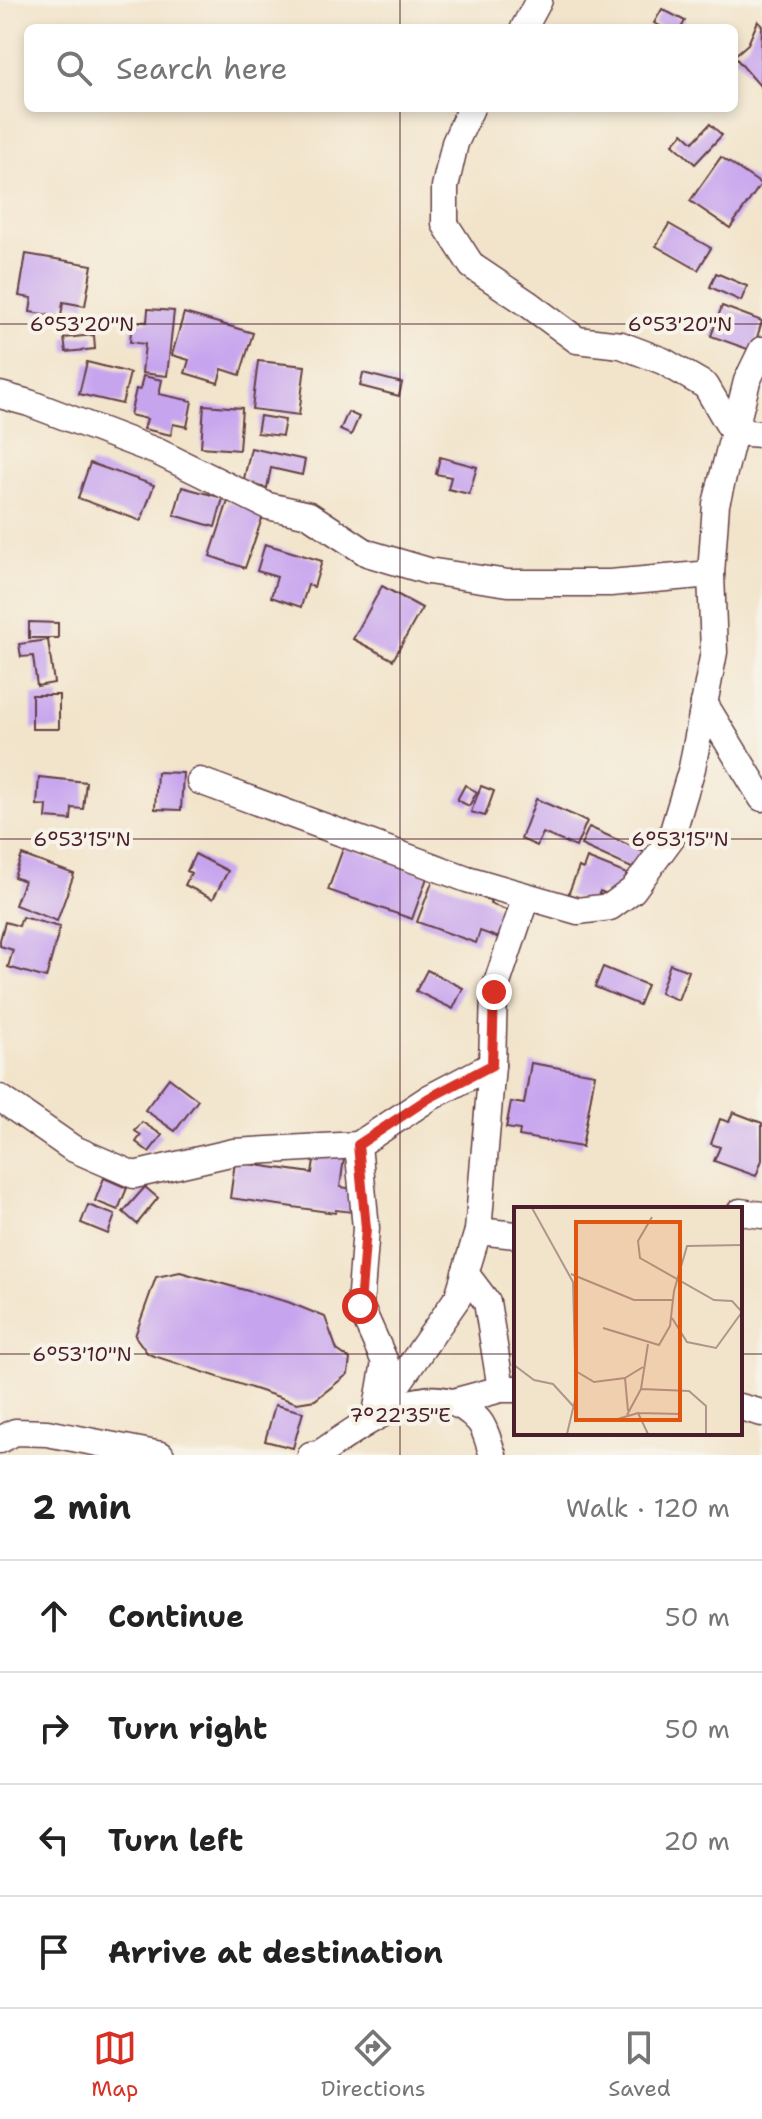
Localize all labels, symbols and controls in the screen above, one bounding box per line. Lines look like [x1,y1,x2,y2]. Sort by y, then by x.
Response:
search box [24,24,738,112]
icon: search [52,46,96,90]
text: Search here [116,48,287,89]
text: 6°53'20"N [30,311,134,337]
text: 6°53'20"N [628,311,732,337]
text: 6°53'15"N [33,826,131,852]
text: 6°53'15"N [631,826,729,852]
route end [476,974,512,1010]
inset map [514,1207,742,1435]
route start [342,1288,378,1324]
text: 6°53'10"N [32,1341,132,1367]
text: 7°22'35"E [349,1402,451,1428]
text: 2 min [32,1484,131,1530]
text: Walk · 120 m [566,1490,730,1525]
icon: ahead [32,1594,76,1638]
text: Continue [108,1596,244,1637]
text: 50 m [665,1599,730,1634]
icon: right [32,1706,76,1750]
text: Turn right [108,1708,267,1749]
text: 50 m [665,1711,730,1746]
icon: left [32,1818,76,1862]
text: Turn left [108,1820,243,1861]
text: 20 m [663,1823,730,1858]
icon: arrive [32,1930,76,1974]
text: Arrive at destination [108,1932,443,1973]
tab: Map [91,2026,138,2103]
tab: Directions [321,2026,426,2103]
tab: Saved [608,2026,671,2103]

